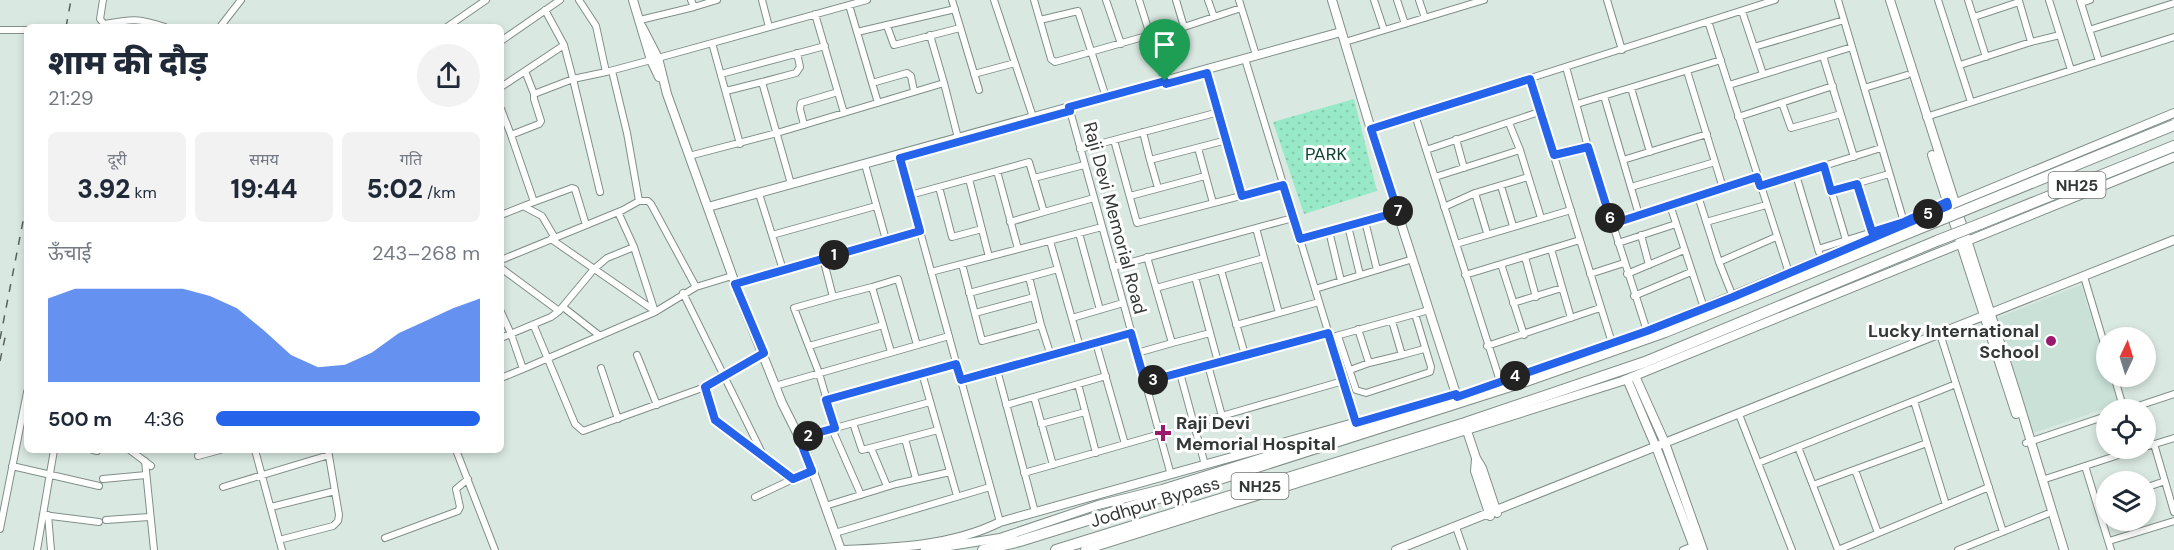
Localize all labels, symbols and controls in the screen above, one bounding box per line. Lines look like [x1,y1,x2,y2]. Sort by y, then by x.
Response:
pin [1139,19,1190,81]
icon: arrive [1148,28,1181,61]
text: शाम की दौड़ [48,41,207,84]
button: share [417,44,480,107]
text: 21:29 [48,85,94,111]
street label: Raji Devi Memorial Road [1078,119,1152,317]
park label: PARK [1305,142,1347,166]
text: दूरी [107,149,127,170]
text: समय [249,149,279,170]
text: गति [400,149,422,170]
text: 3.92 [77,172,130,206]
text: 19:44 [231,172,297,206]
text: 5:02 [366,172,423,206]
road number: NH25 [2048,172,2106,198]
text: km [130,182,157,203]
text: /km [423,182,456,203]
pin: 7 [1383,196,1413,226]
pin: 5 [1913,199,1943,229]
text: 7 [1394,200,1402,221]
pin: 6 [1595,203,1625,233]
text: 5 [1923,203,1933,224]
text: 6 [1605,207,1615,228]
text: ऊँचाई [48,240,91,266]
text: 243–268 m [372,240,480,266]
pin: 1 [819,240,849,270]
text: 1 [831,244,837,265]
place label: Lucky International School [1868,319,2039,364]
north arrow [2096,327,2156,387]
map controls [2096,327,2156,531]
marker: Lucky International School [2044,334,2058,348]
pin: 4 [1500,361,1530,391]
pin: 3 [1138,365,1168,395]
text: 4 [1510,365,1520,386]
text: 3 [1148,369,1158,390]
button: locate [2096,399,2156,459]
text: 500 m [48,406,112,432]
text: 4:36 [144,406,185,432]
place label: Raji Devi Memorial Hospital [1176,411,1336,456]
pin: 2 [793,421,823,451]
marker: Raji Devi Memorial Hospital [1154,424,1172,442]
text: 2 [803,425,813,446]
street label: Jodhpur Bypass [1087,471,1223,533]
button: layers [2096,471,2156,531]
road number: NH25 [1232,473,1288,499]

